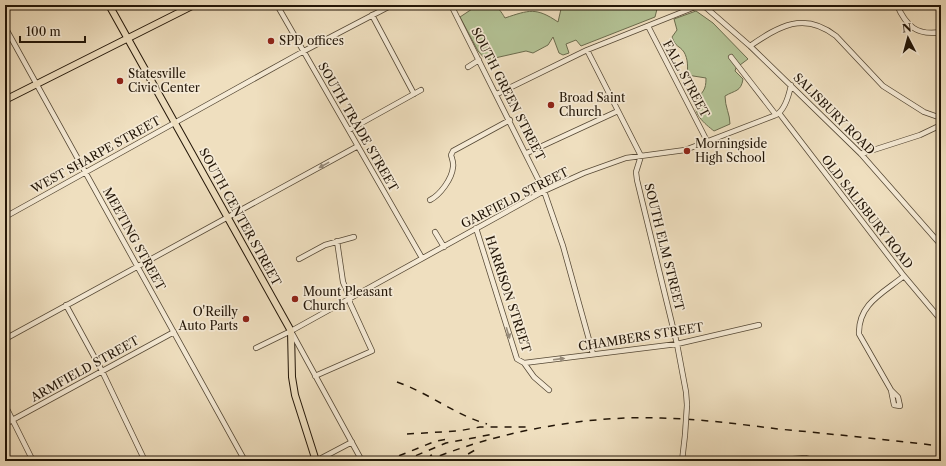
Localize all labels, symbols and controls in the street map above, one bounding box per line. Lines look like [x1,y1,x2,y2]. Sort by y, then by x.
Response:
scale bar [20,18,85,44]
north arrow [888,18,928,58]
text: N [901,21,913,36]
text: 100 m [26,24,61,39]
street label: SOUTH GREEN STREET [468,25,549,163]
place label: SPD offices [279,33,344,48]
marker: SPD offices [266,36,276,46]
street label: FALL STREET [660,38,713,120]
street label: SOUTH TRADE STREET [315,59,402,194]
place label: Statesville Civic Center [128,66,200,95]
street label: SALISBURY ROAD [790,70,879,158]
marker: Statesville Civic Center [115,76,125,86]
place label: Broad Saint Church [559,90,626,119]
marker: Broad Saint Church [546,100,556,110]
street label: WEST SHARPE STREET [28,113,163,197]
place label: Morningside High School [695,136,767,165]
street label: SOUTH CENTER STREET [196,145,285,288]
marker: Morningside High School [682,146,692,156]
street label: OLD SALISBURY ROAD [818,152,917,272]
one-way arrow [318,161,329,168]
street label: GARFIELD STREET [458,164,571,231]
street label: SOUTH ELM STREET [641,182,688,312]
street label: MEETING STREET [100,185,169,293]
street label: HARRISON STREET [483,234,534,354]
place label: Mount Pleasant Church [303,284,393,313]
marker: Mount Pleasant Church [290,294,300,304]
place label: O'Reilly Auto Parts [177,304,238,333]
marker: O'Reilly Auto Parts [241,314,251,324]
street label: CHAMBERS STREET [577,319,705,354]
one-way arrow [505,327,511,339]
street label: ARMFIELD STREET [27,333,142,405]
one-way arrow [553,356,565,362]

